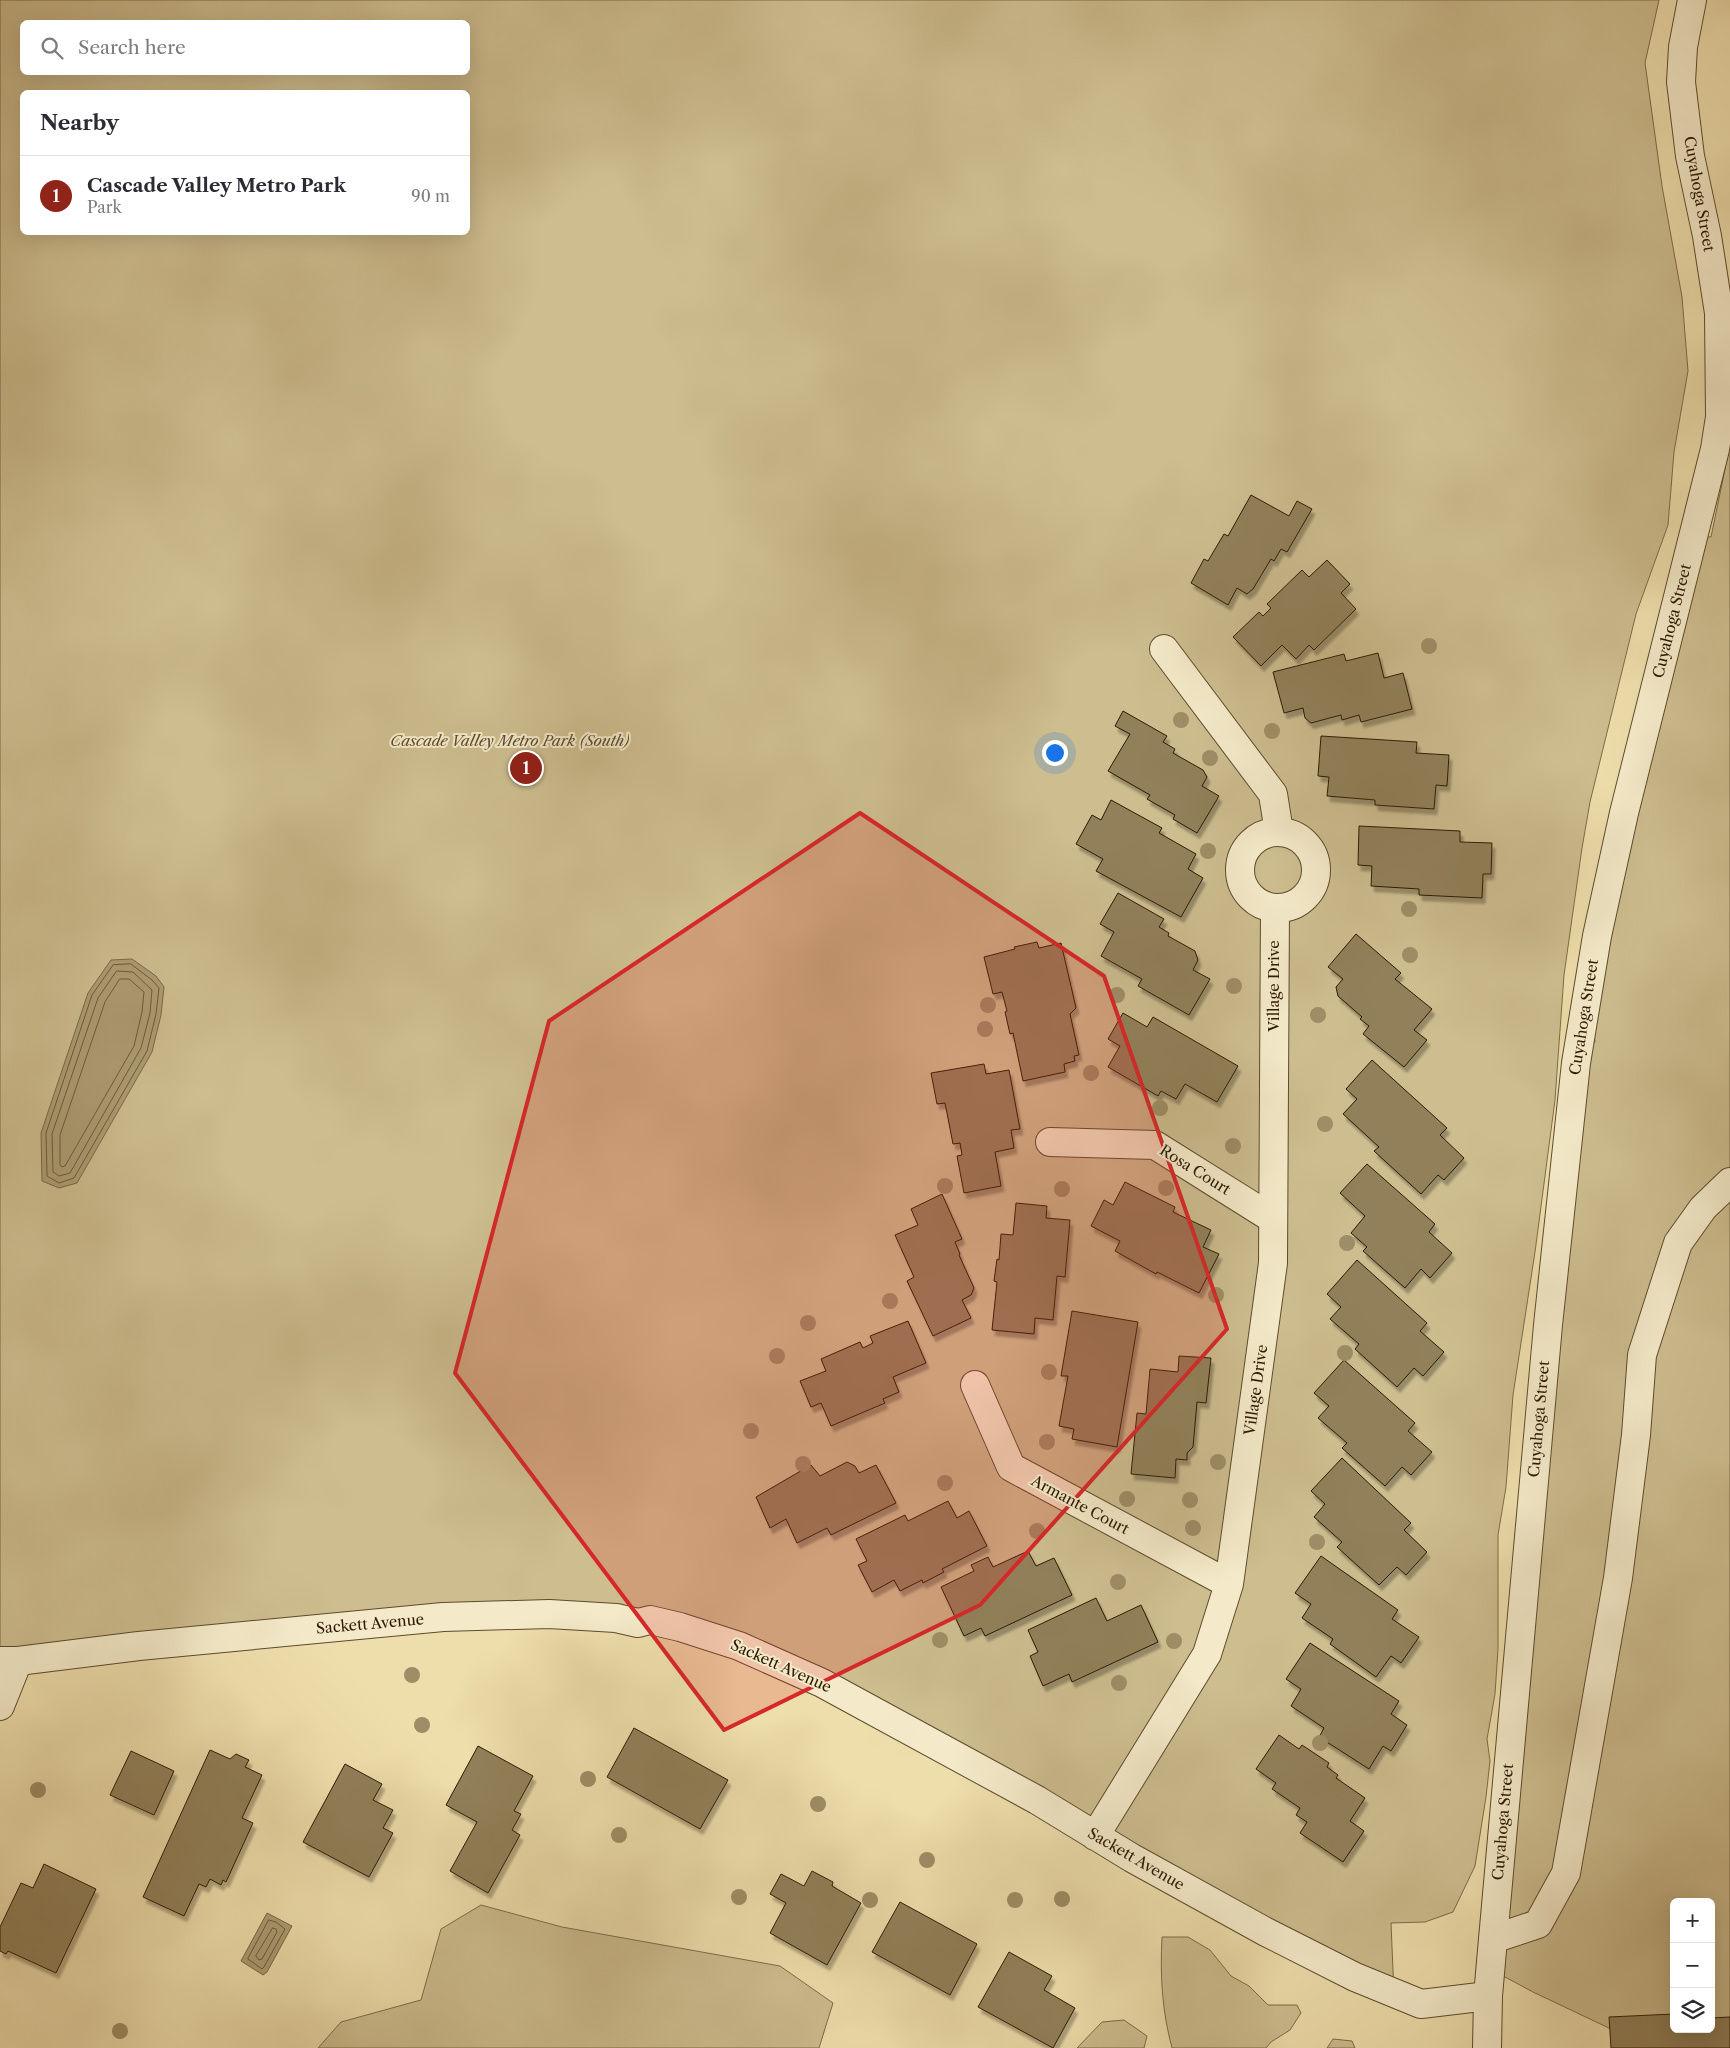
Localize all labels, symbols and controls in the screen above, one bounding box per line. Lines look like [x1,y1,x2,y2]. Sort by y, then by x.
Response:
search box [20,20,470,75]
icon: search [38,34,66,62]
text: Search here [78,36,186,59]
text: Nearby [40,110,119,135]
street label: Cuyahoga Street [1680,135,1719,254]
text: Cascade Valley Metro Park [87,174,346,197]
text: 1 [52,186,60,206]
text: 90 m [411,186,450,206]
text: Park [87,197,122,217]
street label: Cuyahoga Street [1648,561,1695,680]
park label: Cascade Valley Metro Park (South) [390,731,630,750]
your location [1042,740,1068,766]
pin: 1 [510,749,542,787]
street label: Village Drive [1264,940,1283,1033]
street label: Cuyahoga Street [1565,957,1602,1076]
street label: Rosa Court [1156,1140,1235,1199]
street label: Village Drive [1240,1343,1271,1438]
street label: Cuyahoga Street [1524,1359,1553,1478]
street label: Armante Court [1027,1470,1133,1539]
street label: Sackett Avenue [315,1609,425,1638]
street label: Sackett Avenue [728,1635,835,1696]
street label: Cuyahoga Street [1488,1762,1517,1881]
street label: Sackett Avenue [1085,1823,1188,1894]
map controls [1670,1898,1715,2033]
button: + [1670,1898,1715,1943]
button: − [1670,1943,1715,1988]
button: layers [1670,1988,1715,2033]

